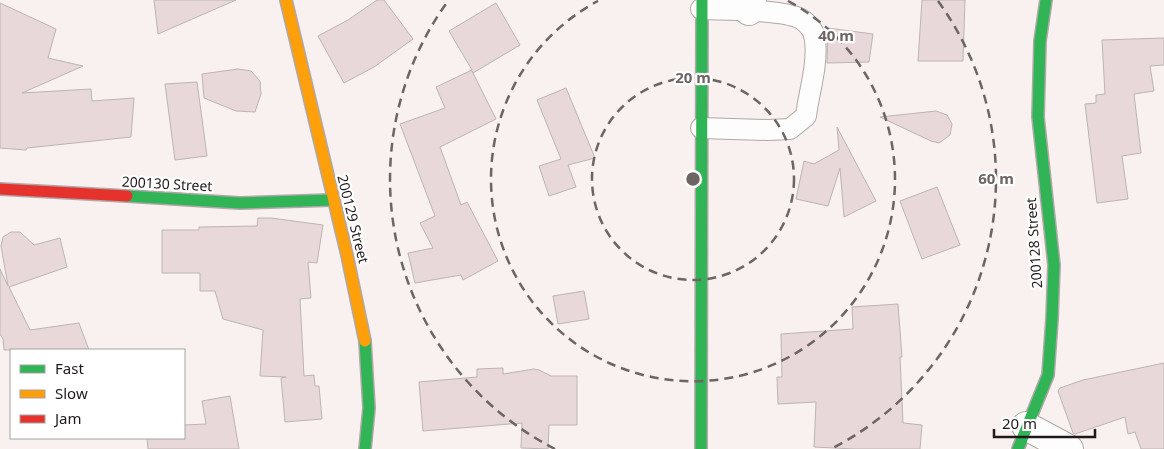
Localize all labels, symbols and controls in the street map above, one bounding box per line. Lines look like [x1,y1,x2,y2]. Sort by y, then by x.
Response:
text: 40 m [818,25,854,45]
text: 20 m [675,67,711,87]
text: 60 m [978,168,1014,188]
centre of rings [684,170,702,188]
street label: 200130 Street [121,172,213,195]
street label: 200129 Street [333,173,374,265]
street label: 200128 Street [1021,197,1046,289]
legend [10,349,185,439]
text: Fast [55,358,84,378]
text: Slow [55,383,88,403]
scale bar [994,406,1095,438]
text: Jam [53,408,82,428]
text: 20 m [1002,413,1037,433]

